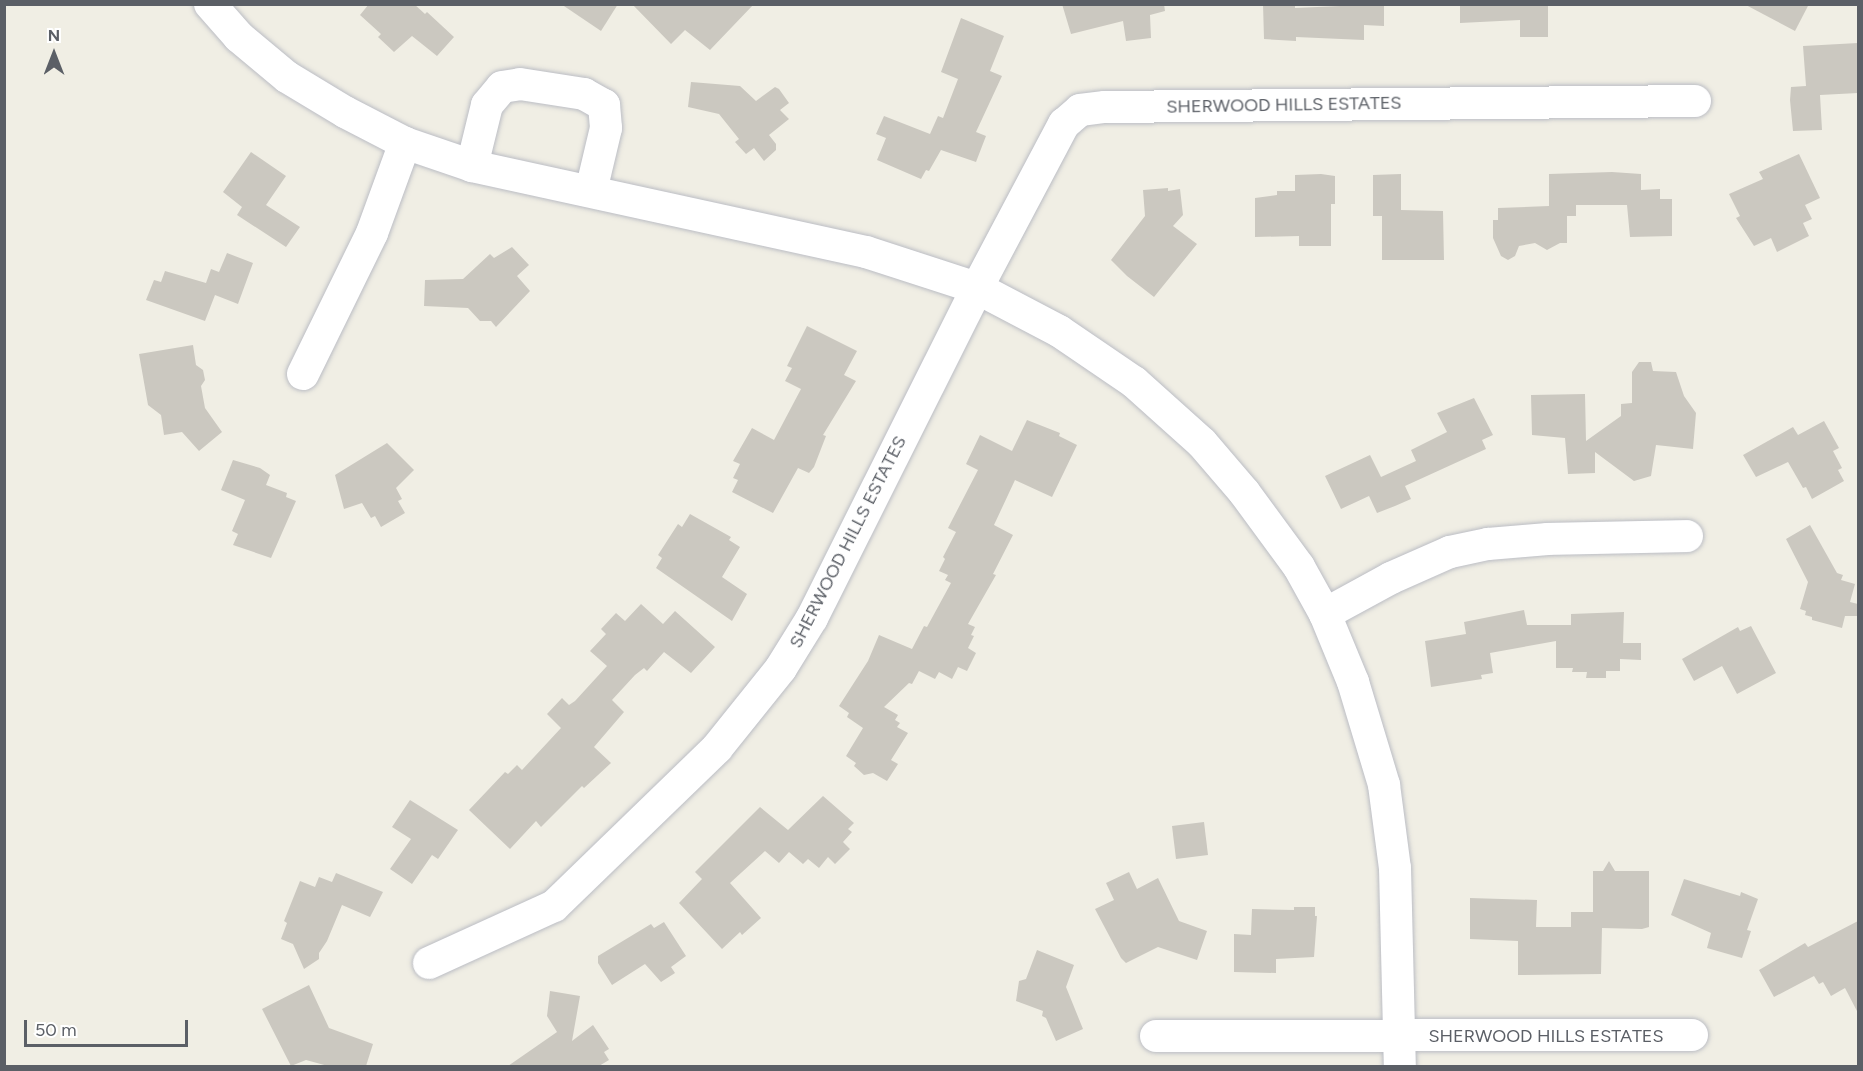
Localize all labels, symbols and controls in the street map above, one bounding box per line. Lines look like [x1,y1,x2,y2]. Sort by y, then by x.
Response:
north arrow [24,24,84,84]
text: N [48,26,60,45]
street label: SHERWOOD HILLS ESTATES [1166,92,1402,118]
street label: SHERWOOD HILLS ESTATES [785,432,911,652]
scale bar [27,1008,190,1046]
text: 50 m [35,1019,77,1041]
street label: SHERWOOD HILLS ESTATES [1428,1025,1664,1047]

